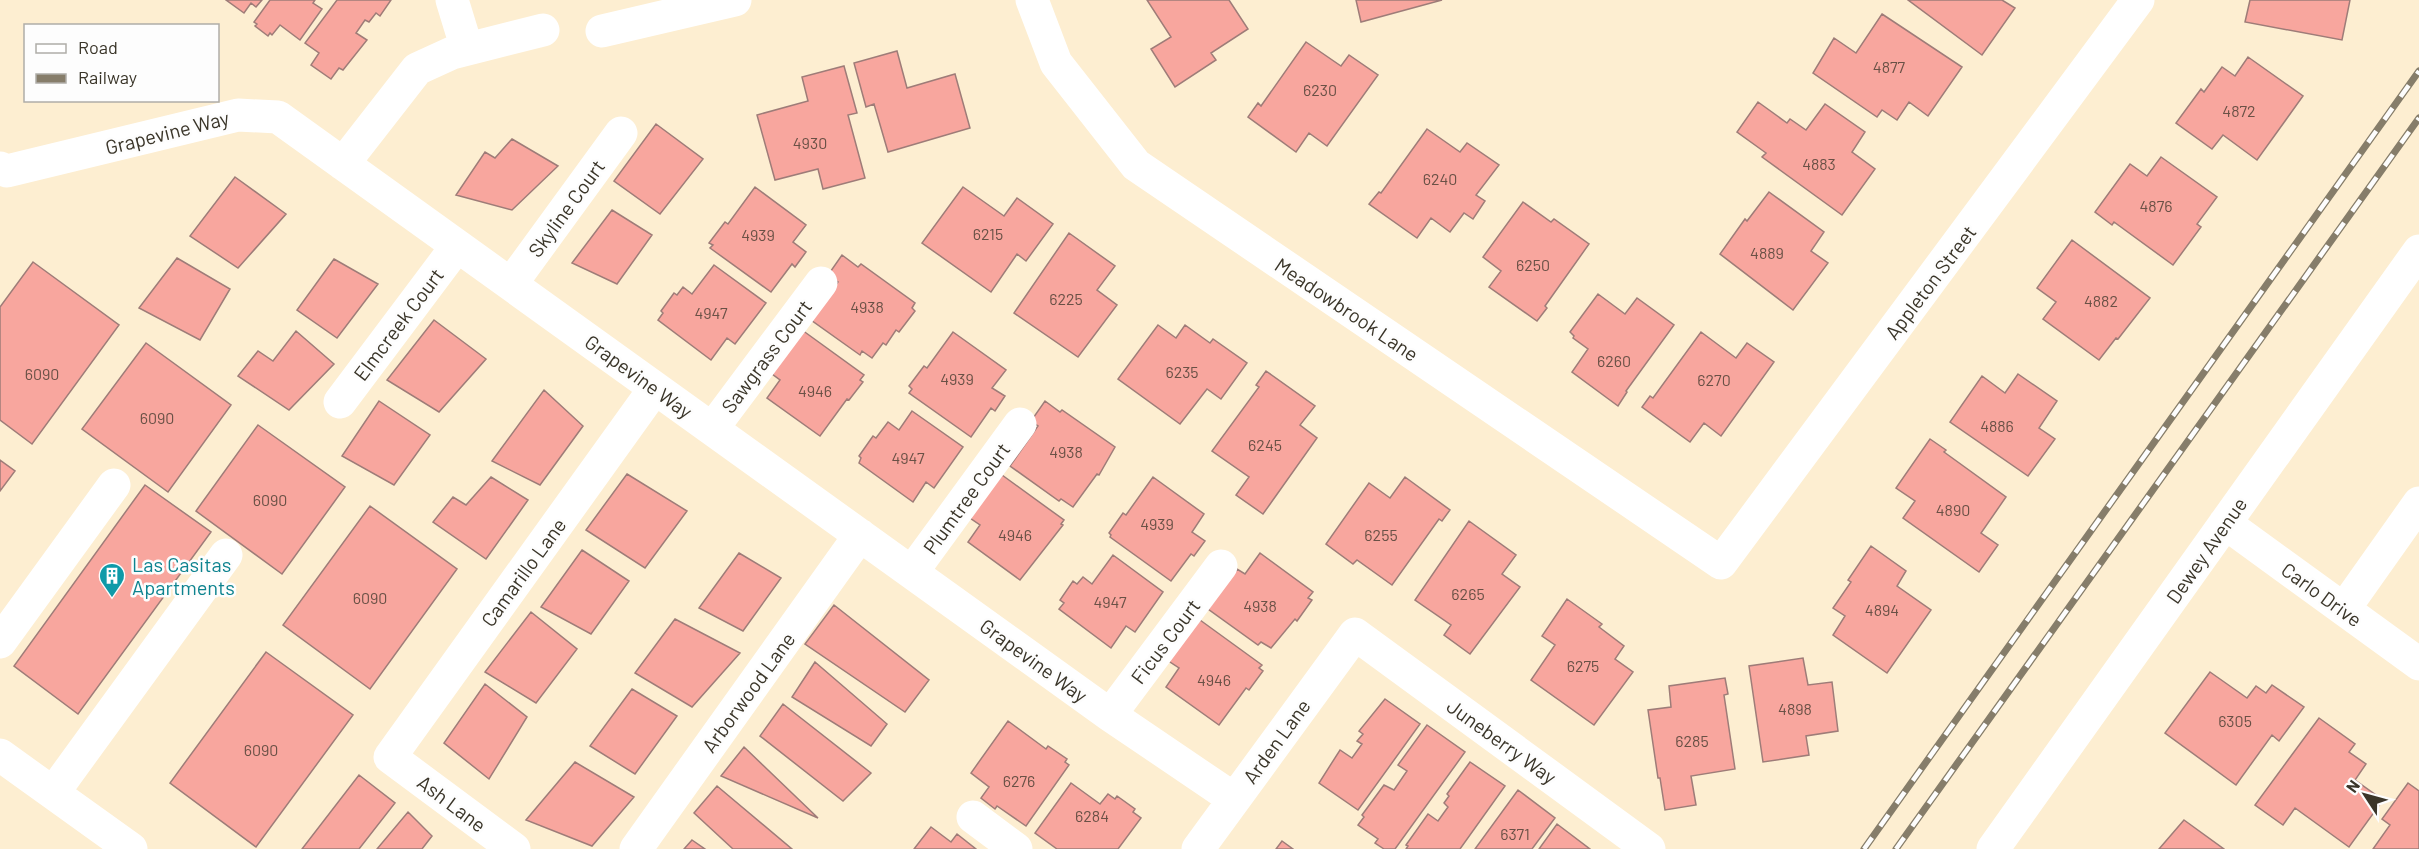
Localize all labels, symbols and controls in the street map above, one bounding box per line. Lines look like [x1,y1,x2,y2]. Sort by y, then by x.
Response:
legend [24,24,219,102]
text: Road [78,36,118,58]
house number: 4877 [1873,57,1906,76]
text: Railway [78,66,137,88]
house number: 6230 [1303,80,1337,99]
house number: 4872 [2222,101,2256,120]
street label: Grapevine Way [103,105,231,159]
house number: 4930 [793,133,827,152]
house number: 4883 [1802,154,1836,173]
street label: Skyline Court [523,155,609,261]
house number: 6240 [1423,169,1457,188]
house number: 4876 [2140,196,2172,215]
street label: Appleton Street [1879,220,1981,344]
house number: 6215 [973,224,1003,243]
house number: 4939 [741,225,775,244]
house number: 4889 [1750,243,1784,262]
street label: Meadowbrook Lane [1271,252,1423,366]
house number: 6250 [1516,255,1550,274]
street label: Elmcreek Court [348,263,448,385]
house number: 6225 [1049,289,1083,308]
house number: 4882 [2084,291,2118,310]
street label: Sawgrass Court [716,295,816,417]
house number: 4938 [850,297,884,316]
house number: 4947 [694,303,728,322]
street label: Grapevine Way [581,329,697,423]
house number: 6260 [1597,351,1631,370]
house number: 6235 [1165,362,1199,381]
house number: 6090 [25,364,59,383]
house number: 4939 [940,369,974,388]
house number: 6270 [1697,370,1731,389]
house number: 4946 [798,381,832,400]
house number: 6090 [140,408,174,427]
house number: 4886 [1980,416,2014,435]
house number: 6245 [1248,435,1282,454]
street label: Plumtree Court [917,438,1015,558]
house number: 4938 [1049,442,1083,461]
house number: 4947 [891,448,925,467]
house number: 6090 [253,490,287,509]
street label: Dewey Avenue [2161,492,2251,608]
house number: 4890 [1936,500,1970,519]
street label: Camarillo Lane [476,513,570,631]
house number: 4939 [1140,514,1174,533]
house number: 4946 [998,525,1032,544]
house number: 6255 [1364,525,1398,544]
place label: Las Casitas Apartments [132,552,235,599]
street label: Carlo Drive [2277,557,2367,631]
building icon: Las Casitas Apartments [97,561,127,599]
house number: 6265 [1451,584,1485,603]
house number: 6090 [353,588,387,607]
house number: 4947 [1093,592,1127,611]
street label: Ficus Court [1125,594,1205,688]
house number: 4938 [1243,596,1277,615]
house number: 4894 [1865,600,1899,619]
street label: Grapevine Way [976,613,1092,707]
street label: Arborwood Lane [696,627,800,757]
house number: 6275 [1567,656,1599,675]
house number: 4946 [1197,670,1231,689]
street label: Juneberry Way [1443,693,1561,789]
street label: Arden Lane [1237,694,1315,788]
house number: 4898 [1778,699,1812,718]
house number: 6305 [2218,711,2252,730]
house number: 6285 [1675,731,1709,750]
house number: 6090 [244,740,278,759]
north arrow [2335,765,2395,825]
street label: Ash Lane [413,770,491,836]
house number: 6276 [1003,771,1035,790]
text: N [2342,776,2363,796]
house number: 6284 [1075,806,1109,825]
house number: 6371 [1500,824,1530,843]

